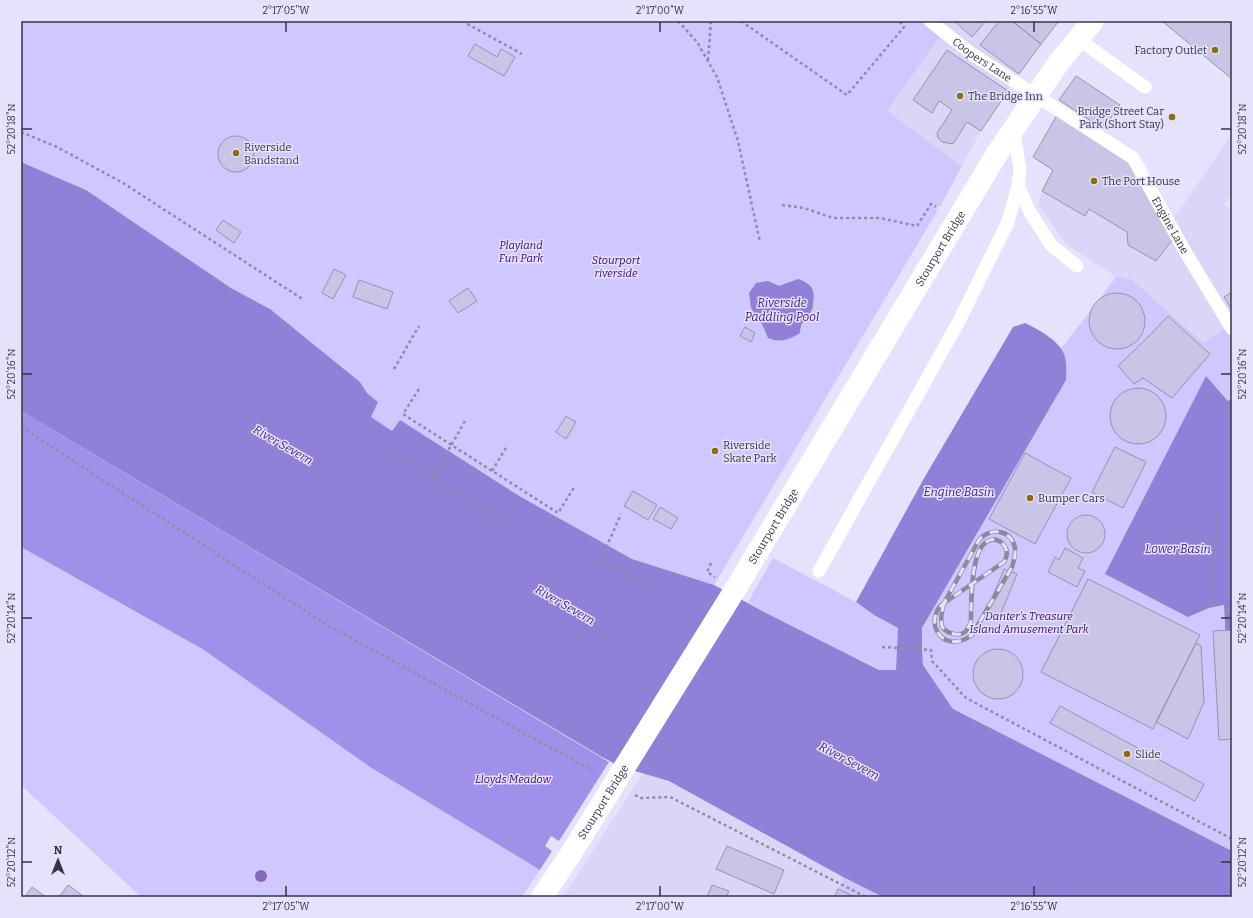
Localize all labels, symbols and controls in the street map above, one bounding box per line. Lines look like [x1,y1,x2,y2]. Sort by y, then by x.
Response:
text: 2°17'05"W [262,5,310,17]
text: 2°17'00"W [636,5,685,17]
text: 2°16'55"W [1011,5,1058,17]
street label: Coopers Lane [950,35,1014,85]
place label: Factory Outlet [1134,44,1207,57]
marker: Factory Outlet [1210,45,1220,55]
place label: The Bridge Inn [968,90,1043,103]
marker: The Bridge Inn [955,91,965,101]
text: 52°20'18"N [6,103,18,154]
text: 52°20'18"N [1237,103,1249,154]
place label: Bridge Street Car Park (Short Stay) [1077,105,1164,131]
marker: Bridge Street Car Park (Short Stay) [1167,112,1177,122]
place label: Riverside Bandstand [244,141,299,167]
marker: Riverside Bandstand [231,148,241,158]
place label: The Port House [1102,175,1180,188]
marker: The Port House [1089,176,1099,186]
street label: Engine Lane [1149,195,1191,256]
street label: Stourport Bridge [913,209,968,289]
park label: Playland Fun Park [499,239,544,265]
park label: Stourport riverside [592,254,640,280]
water label: Riverside Paddling Pool [745,296,819,324]
text: 52°20'16"N [6,348,18,399]
text: 52°20'16"N [1237,348,1249,399]
water label: River Severn [251,422,315,468]
place label: Riverside Skate Park [723,439,778,465]
marker: Riverside Skate Park [710,446,720,456]
water label: Engine Basin [923,485,995,499]
street label: Stourport Bridge [746,486,801,566]
place label: Bumper Cars [1038,492,1105,505]
marker: Bumper Cars [1025,493,1035,503]
water label: Lower Basin [1145,542,1211,556]
water label: River Severn [533,582,597,628]
text: 52°20'14"N [6,592,18,643]
text: 52°20'14"N [1237,592,1249,643]
park label: Danter's Treasure Island Amusement Park [969,610,1090,636]
water label: River Severn [816,739,882,783]
place label: Slide [1135,748,1161,761]
marker: Slide [1122,749,1132,759]
street label: Stourport Bridge [575,762,632,842]
park label: Lloyds Meadow [475,773,551,786]
text: 52°20'12"N [6,837,18,887]
text: 52°20'12"N [1237,837,1249,887]
north arrow [38,840,78,880]
text: N [54,844,63,857]
text: 2°17'05"W [262,901,310,913]
text: 2°17'00"W [636,901,685,913]
text: 2°16'55"W [1011,901,1058,913]

